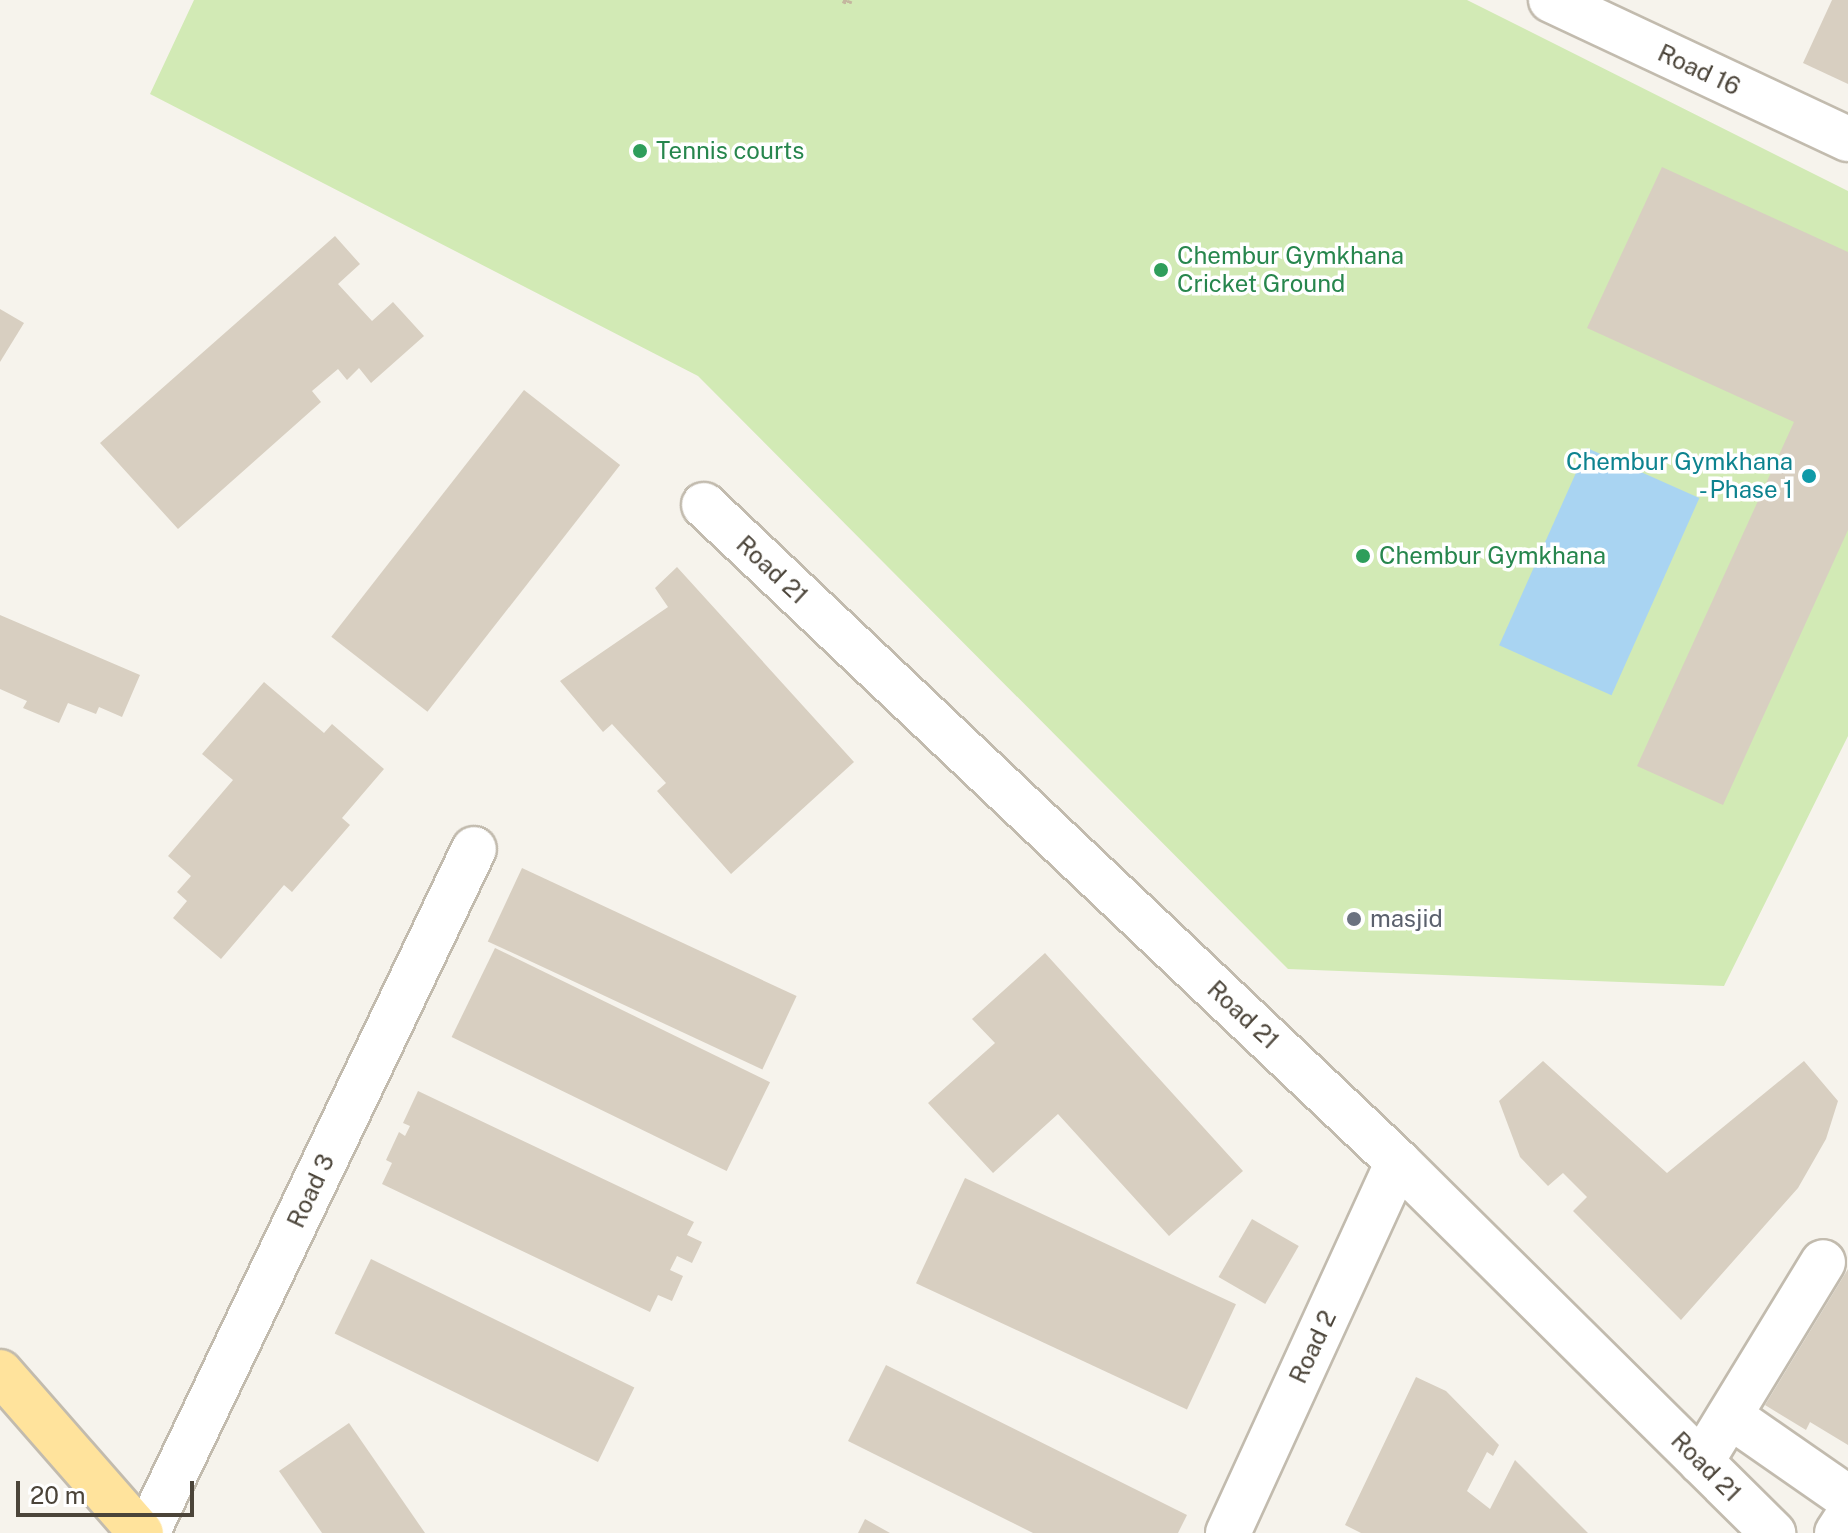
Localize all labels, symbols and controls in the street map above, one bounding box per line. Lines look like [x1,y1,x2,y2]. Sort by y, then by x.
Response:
street label: Road 16 [1653,38,1745,102]
place label: Tennis courts [656,137,805,165]
marker: Tennis courts [631,142,649,160]
place label: Chembur Gymkhana Cricket Ground [1177,242,1404,298]
marker: Chembur Gymkhana Cricket Ground [1152,261,1170,279]
place label: Chembur Gymkhana - Phase 1 [1566,448,1793,504]
marker: Chembur Gymkhana - Phase 1 [1800,467,1818,485]
street label: Road 21 [730,530,814,610]
place label: Chembur Gymkhana [1379,542,1606,570]
marker: Chembur Gymkhana [1354,547,1372,565]
place label: masjid [1370,905,1443,933]
marker: masjid [1345,910,1363,928]
street label: Road 21 [1201,975,1285,1055]
street label: Road 3 [282,1150,340,1232]
street label: Road 2 [1284,1306,1342,1388]
street label: Road 21 [1665,1426,1747,1508]
scale bar [20,1465,198,1515]
text: 20 m [30,1481,86,1509]

